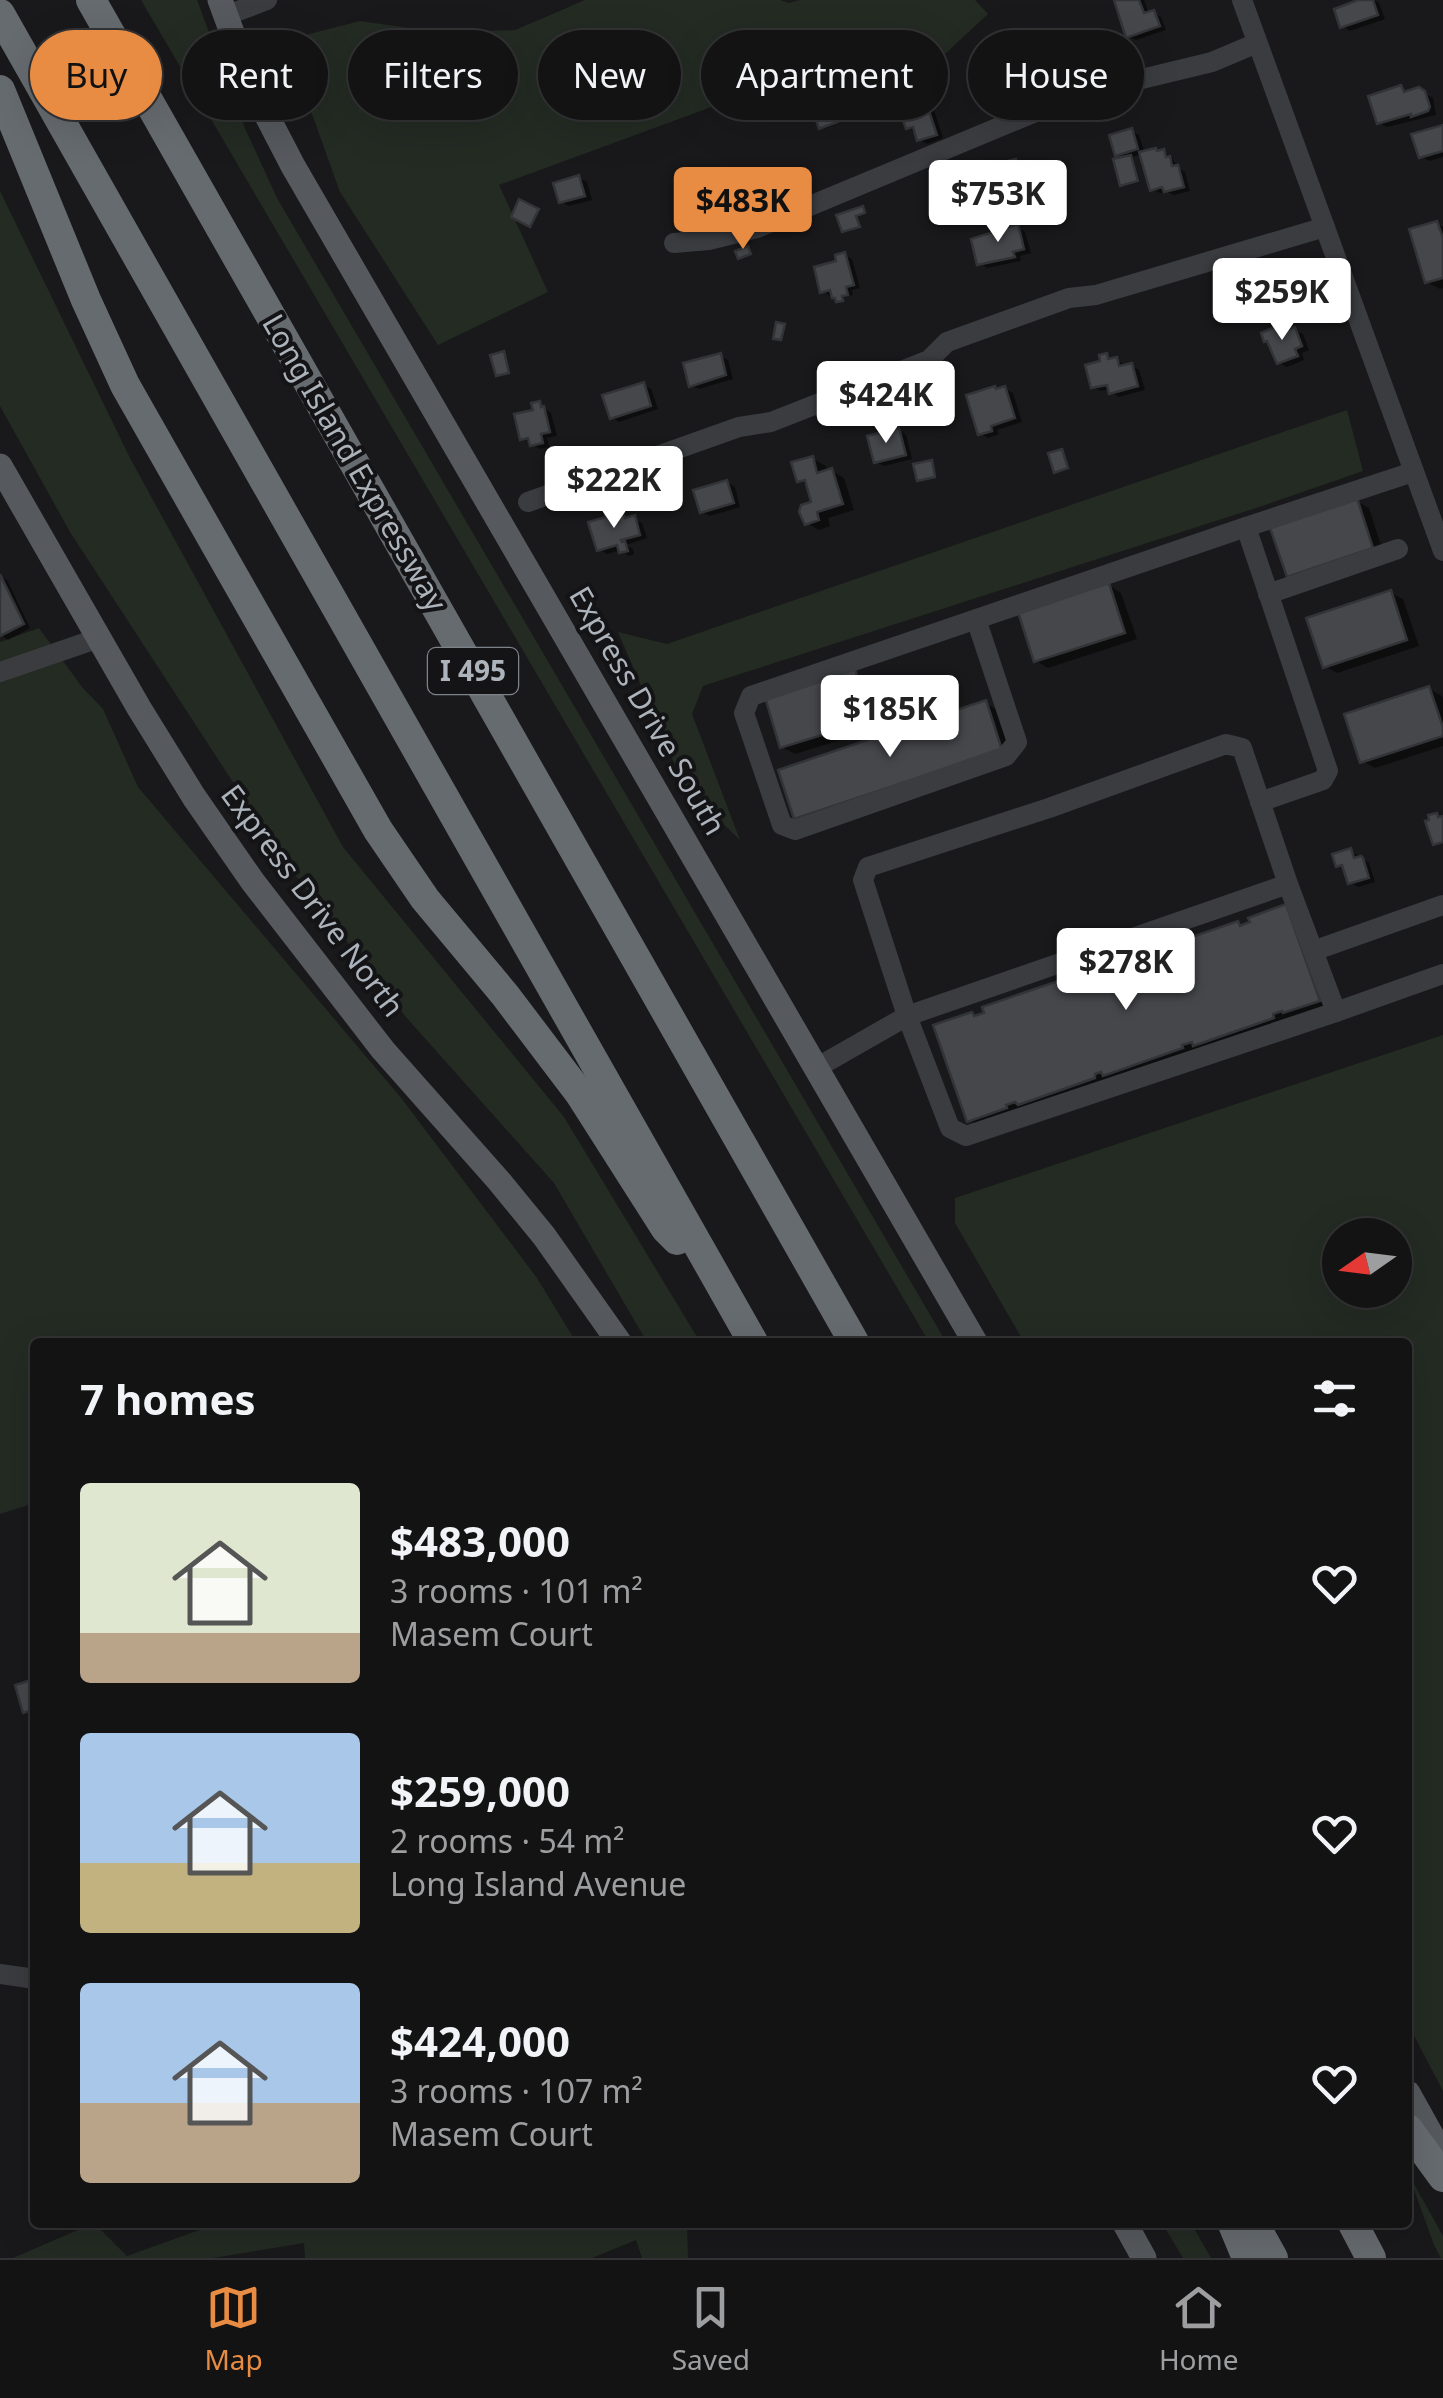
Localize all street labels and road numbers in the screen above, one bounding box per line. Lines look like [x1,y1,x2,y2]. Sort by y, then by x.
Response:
street label: Long Island Expressway [253,306,458,619]
street label: Express Drive South [560,578,736,842]
road number: I 495 [428,648,518,694]
street label: Express Drive North [212,776,414,1025]

